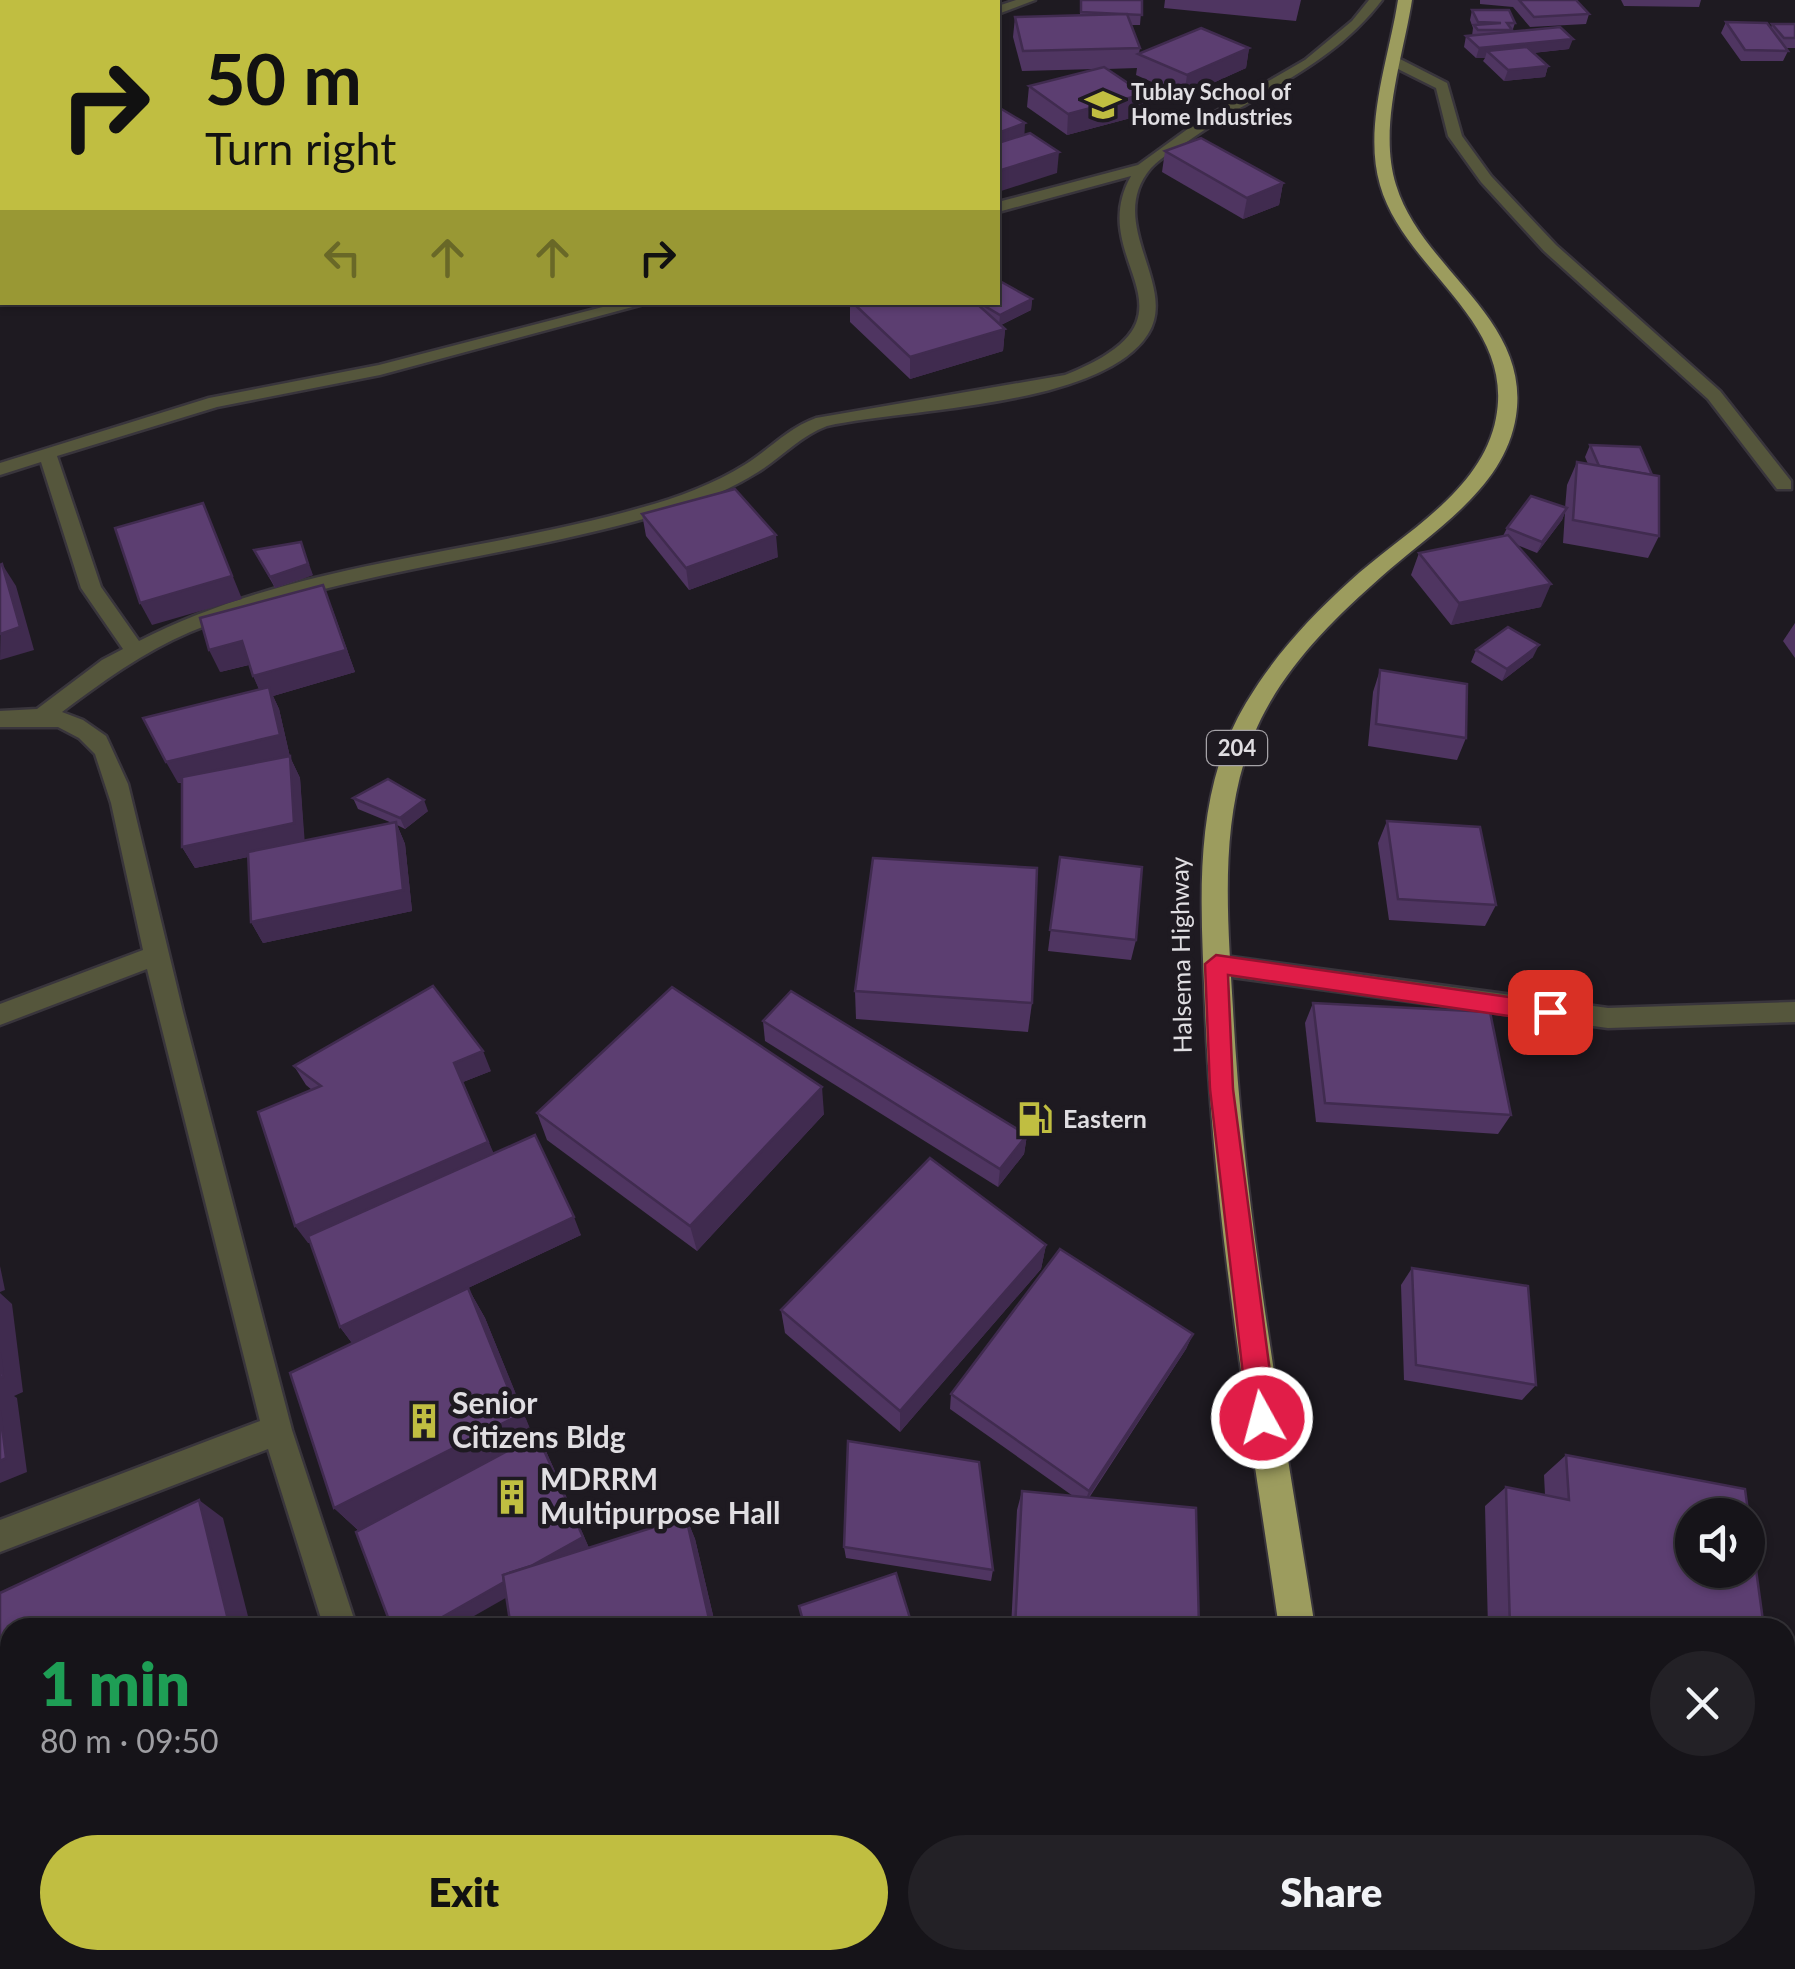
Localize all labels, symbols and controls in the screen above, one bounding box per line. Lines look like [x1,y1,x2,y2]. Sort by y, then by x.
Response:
text: 50 m [205,36,362,120]
icon: right [40,40,170,170]
place label: Tublay School of Home Industries [1131,78,1293,130]
school or university icon: Tublay School of Home Industries [1084,86,1122,124]
text: Turn right [205,121,396,175]
icon: left [315,230,370,285]
icon: ahead [420,230,475,285]
icon: ahead [525,230,580,285]
icon: right [630,230,685,285]
road number: 204 [1207,731,1267,765]
street label: Halsema Highway [1163,856,1197,1054]
pin [1508,970,1593,1055]
icon: arrive [1523,985,1578,1040]
fuel station icon: Eastern [1016,1100,1054,1138]
place label: Eastern [1063,1103,1147,1133]
position arrow [1210,1366,1314,1470]
place label: Senior Citizens Bldg [452,1384,626,1454]
building icon: Senior Citizens Bldg [405,1402,443,1440]
place label: MDRRM Multipurpose Hall [540,1460,781,1530]
building icon: MDRRM Multipurpose Hall [493,1478,531,1516]
map controls [1675,1498,1765,1588]
button: sound [1675,1498,1765,1588]
text: 1 min [40,1647,190,1719]
button: close [1650,1651,1755,1756]
text: 80 m · 09:50 [40,1721,219,1760]
button: Exit [40,1835,888,1950]
button: Share [908,1835,1755,1950]

